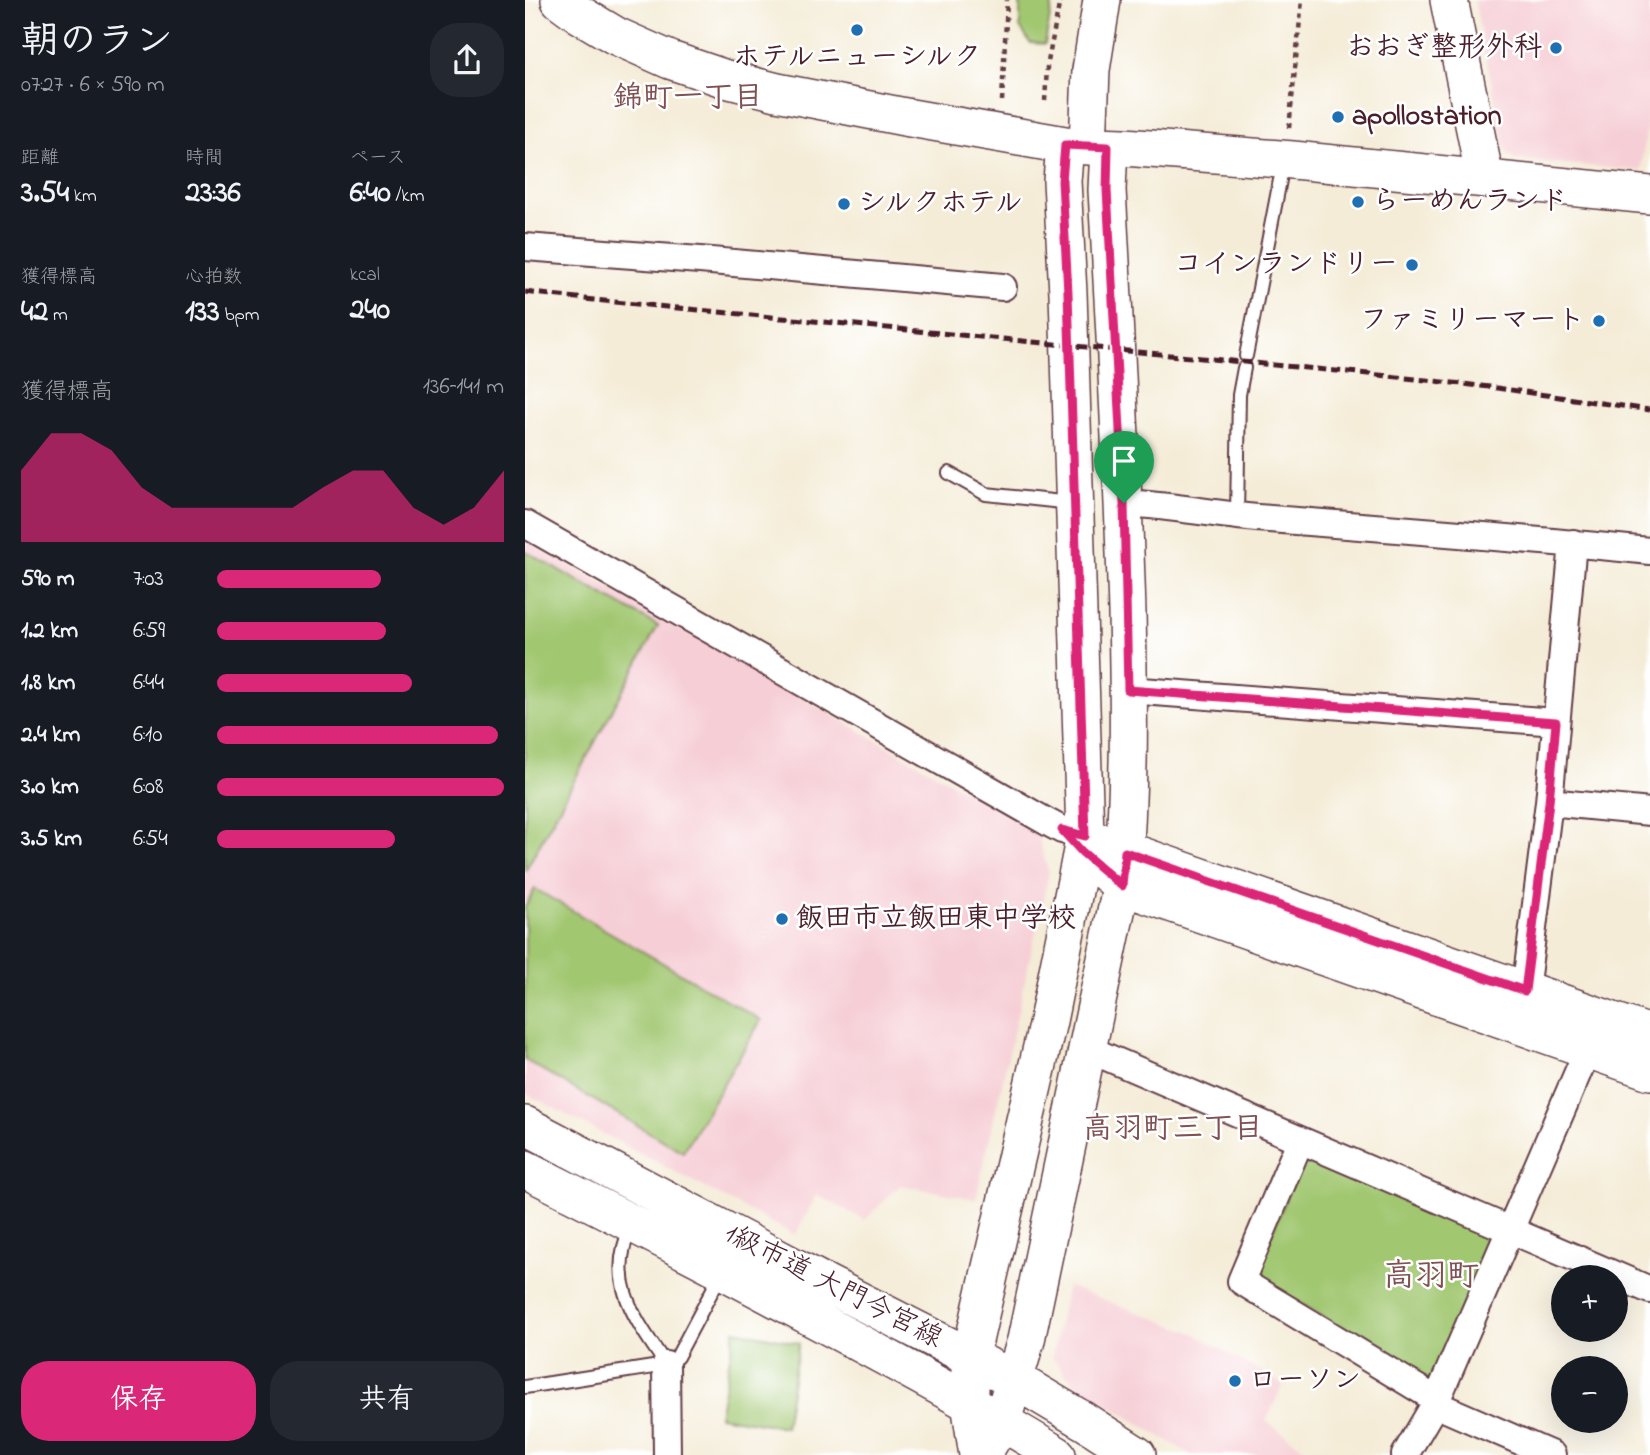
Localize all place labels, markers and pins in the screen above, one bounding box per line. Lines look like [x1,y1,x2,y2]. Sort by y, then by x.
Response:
marker: ホテルニューシルク [849,22,865,38]
place label: おおぎ整形外科 [1346,28,1542,69]
place label: ホテルニューシルク [733,38,981,79]
marker: おおぎ整形外科 [1548,40,1564,56]
place label: apollostation [1352,97,1502,138]
marker: apollostation [1330,109,1346,125]
place label: らーめんランド [1372,182,1568,223]
place label: シルクホテル [858,184,1023,225]
marker: らーめんランド [1350,194,1366,210]
marker: シルクホテル [836,196,852,212]
place label: コインランドリー [1174,245,1398,286]
marker: コインランドリー [1404,257,1420,273]
place label: ファミリーマート [1360,301,1585,342]
marker: ファミリーマート [1591,313,1607,329]
pin [1094,431,1154,503]
place label: 飯田市立飯田東中学校 [796,899,1076,940]
marker: 飯田市立飯田東中学校 [774,911,790,927]
place label: ローソン [1249,1361,1361,1402]
marker: ローソン [1227,1373,1243,1389]

